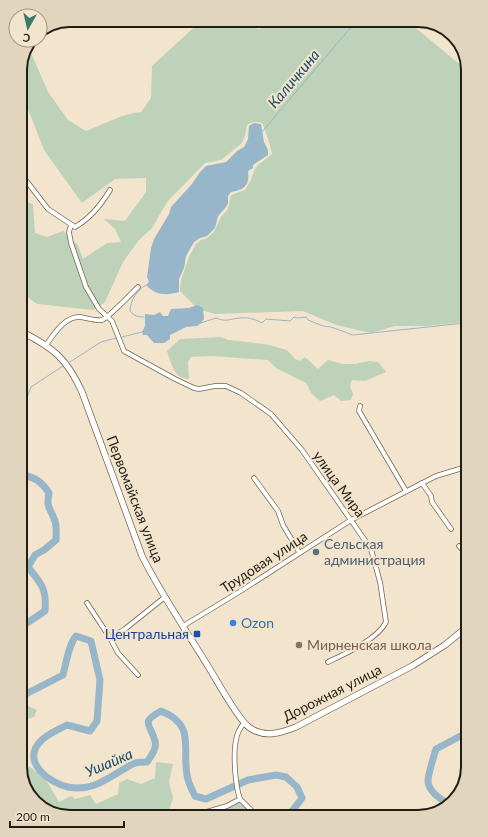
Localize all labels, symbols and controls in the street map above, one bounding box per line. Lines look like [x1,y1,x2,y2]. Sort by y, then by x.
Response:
north arrow [8,8,48,48]
text: С [21,31,31,45]
water label: Каличкина [264,45,323,111]
street label: Первомайская улица [103,433,168,565]
street label: улица Мира [310,447,369,520]
street label: Трудовая улица [217,527,310,596]
place label: Сельская администрация [324,535,425,568]
marker: Сельская администрация [311,547,321,557]
place label: Ozon [241,614,274,631]
marker: Ozon [228,618,238,628]
place label: Центральная [105,625,189,642]
marker: Центральная [192,629,202,639]
place label: Мирненская школа [307,636,432,653]
marker: Мирненская школа [294,640,304,650]
street label: Дорожная улица [280,660,384,725]
water label: Ушайка [82,744,135,780]
scale bar [10,803,124,829]
text: 200 m [16,809,50,824]

